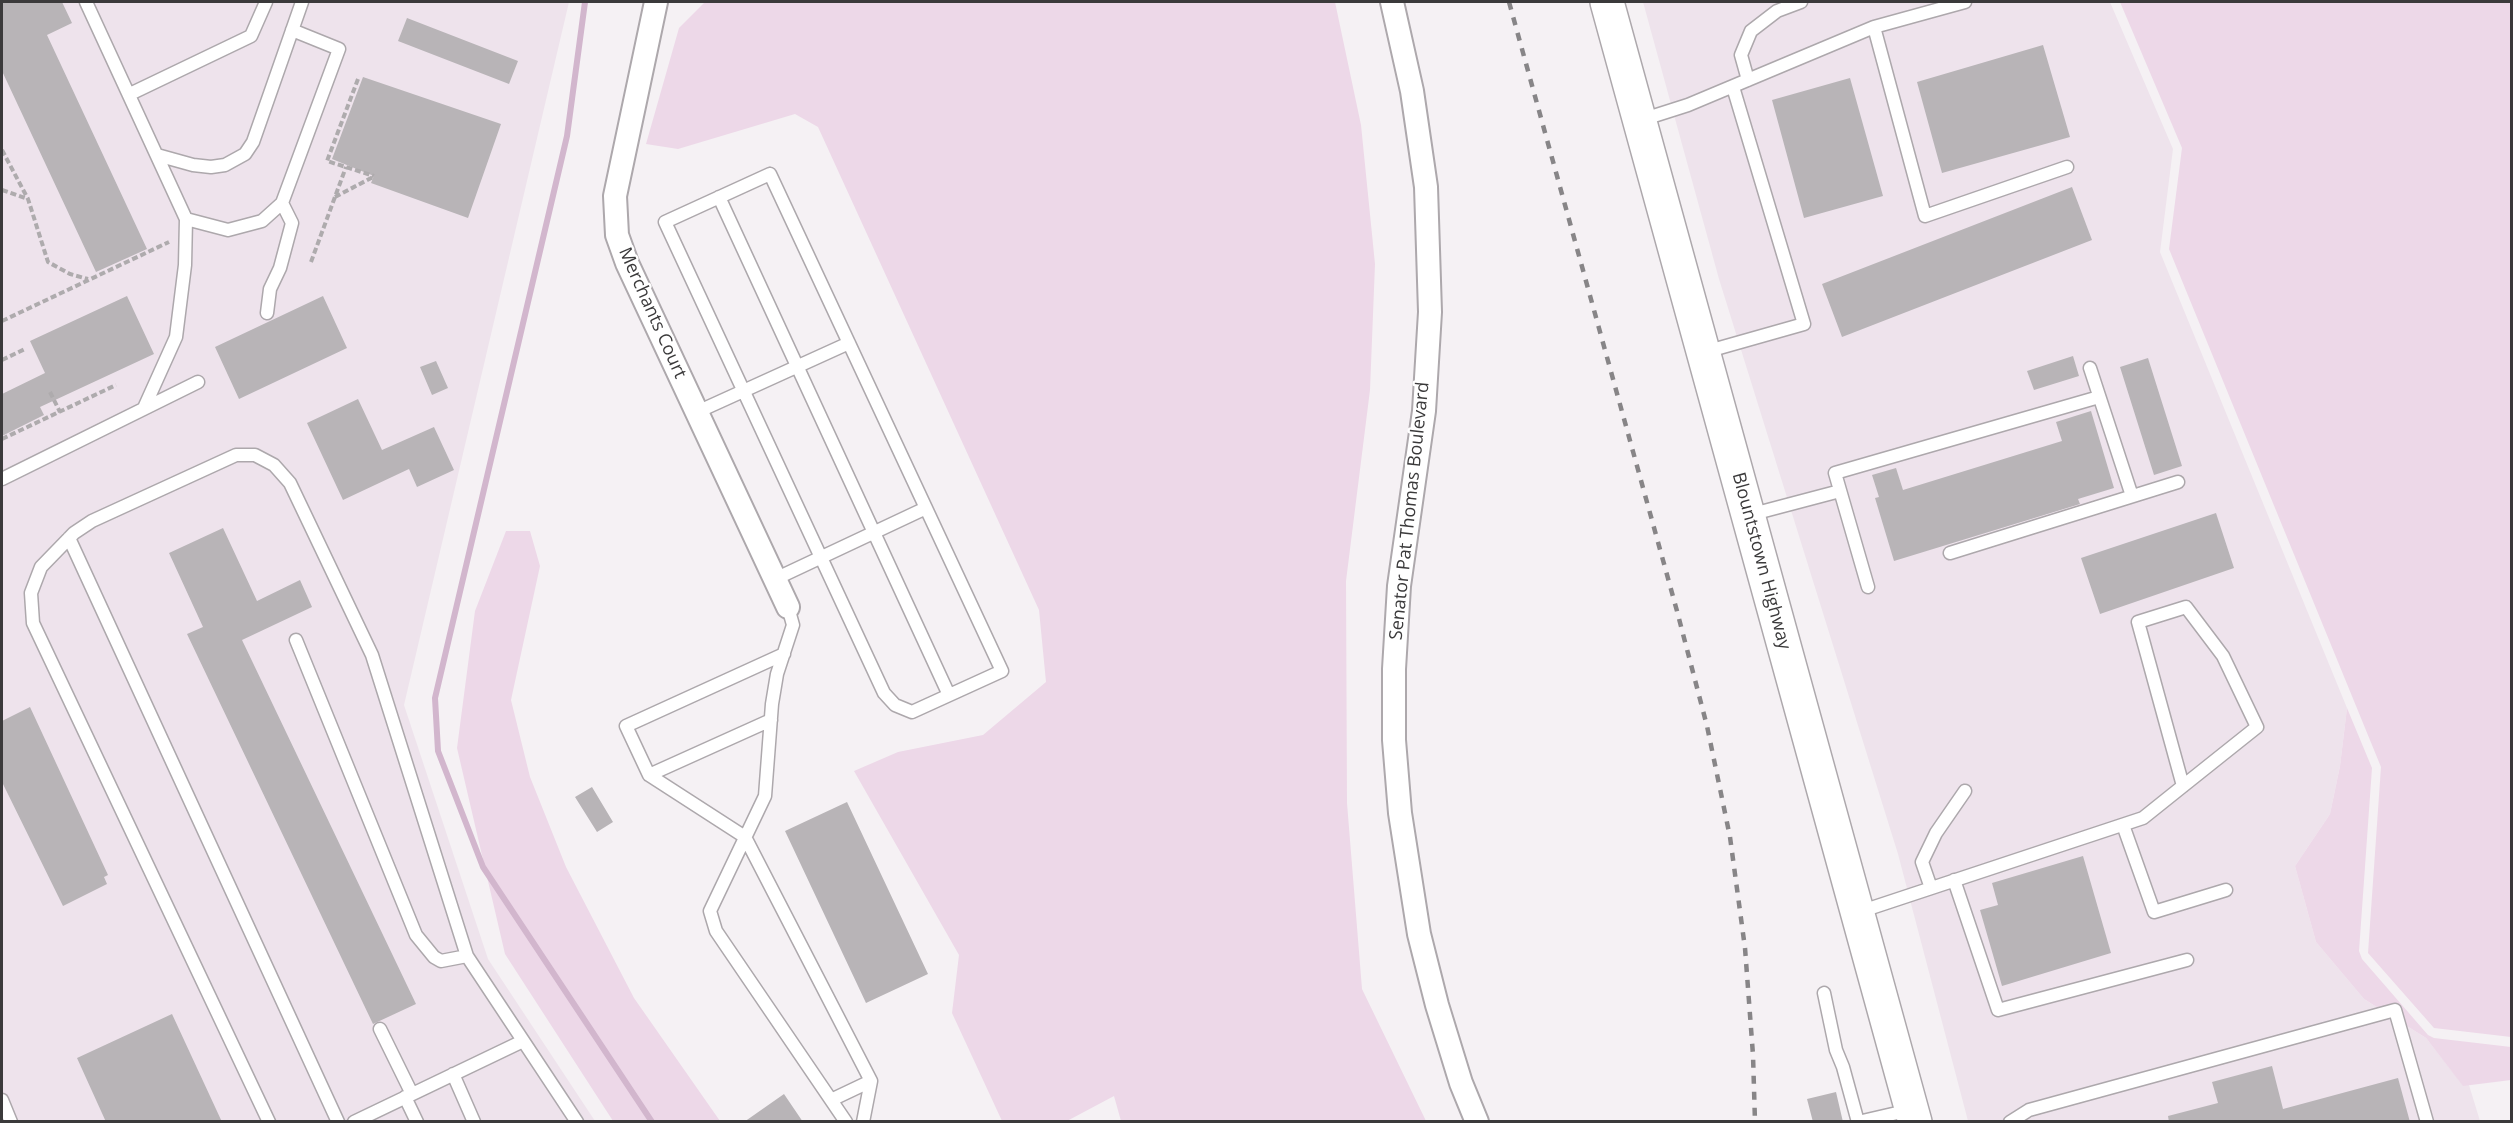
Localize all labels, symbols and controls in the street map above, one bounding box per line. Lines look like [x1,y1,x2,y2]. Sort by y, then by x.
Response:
street label: Merchants Court [613,244,691,382]
street label: Senator Pat Thomas Boulevard [1386,381,1434,641]
street label: Blountstown Highway [1727,470,1795,652]

